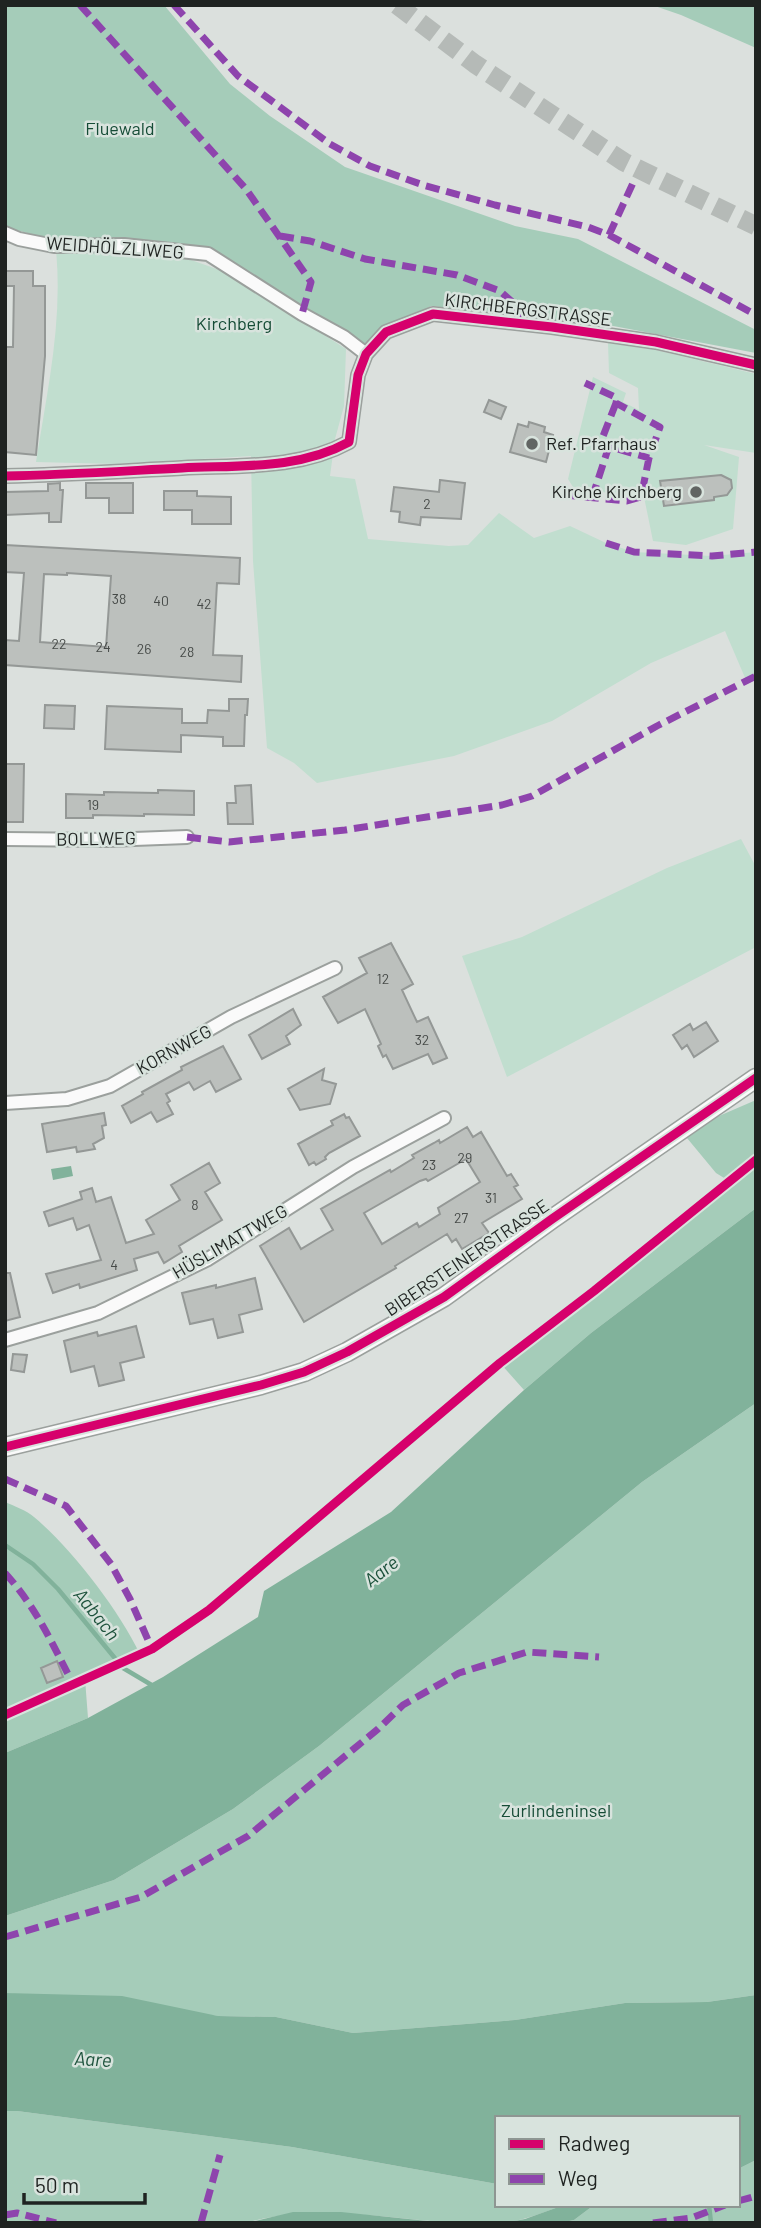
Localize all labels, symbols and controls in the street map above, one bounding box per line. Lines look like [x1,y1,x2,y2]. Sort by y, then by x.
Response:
park label: Fluewald [85,117,155,139]
street label: WEIDHÖLZLIWEG [46,231,185,263]
street label: KIRCHBERGSTRASSE [443,288,613,330]
park label: Kirchberg [196,312,272,334]
place label: Ref. Pfarrhaus [546,432,657,454]
marker: Ref. Pfarrhaus [524,436,540,452]
place label: Kirche Kirchberg [551,480,682,502]
marker: Kirche Kirchberg [688,484,704,500]
house number: 2 [423,495,431,512]
house number: 38 [112,590,126,607]
house number: 40 [153,592,169,609]
house number: 42 [196,595,212,612]
house number: 22 [51,635,67,652]
house number: 24 [95,638,111,655]
house number: 26 [137,640,151,657]
house number: 28 [180,643,194,660]
house number: 19 [87,796,99,813]
street label: BOLLWEG [56,826,136,850]
house number: 12 [377,970,389,987]
street label: KORNWEG [132,1019,215,1079]
house number: 32 [415,1031,429,1048]
house number: 29 [458,1149,472,1166]
house number: 23 [422,1156,436,1173]
house number: 31 [485,1189,497,1206]
street label: BIBERSTEINERSTRASSE [380,1194,553,1320]
house number: 8 [191,1196,199,1213]
street label: HÜSLIMATTWEG [168,1199,291,1283]
house number: 27 [454,1209,468,1226]
house number: 4 [110,1256,118,1273]
water label: Aare [359,1550,403,1591]
water label: Aabach [69,1583,125,1644]
park label: Zurlindeninsel [501,1799,611,1821]
water label: Aare [74,2046,112,2071]
legend [495,2116,740,2207]
text: Radweg [558,2130,630,2155]
scale bar [24,2162,145,2206]
text: Weg [558,2165,598,2190]
text: 50 m [35,2172,79,2197]

